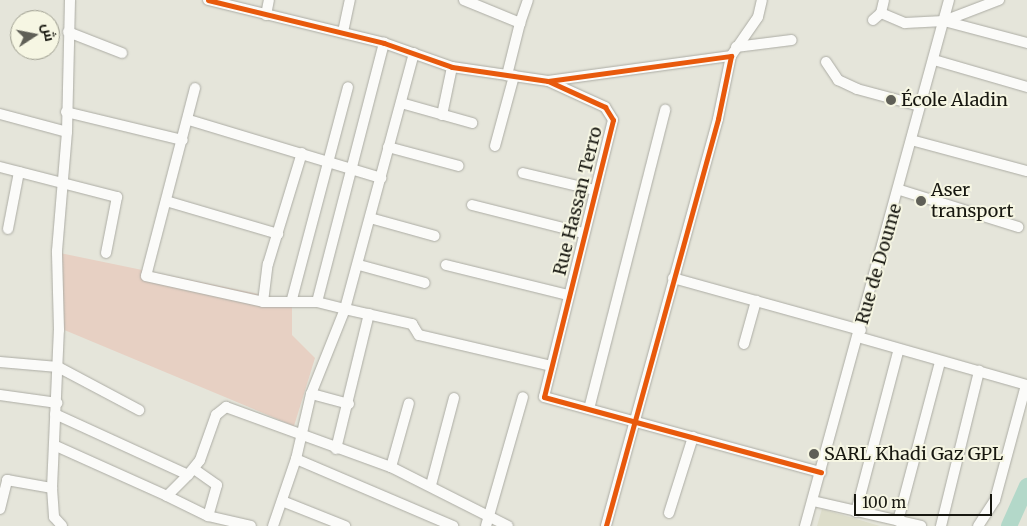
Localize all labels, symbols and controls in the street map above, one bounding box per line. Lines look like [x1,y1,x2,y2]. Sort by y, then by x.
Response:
north arrow [10,10,60,60]
text: ش [38,22,59,43]
place label: École Aladin [901,89,1008,111]
marker: École Aladin [885,94,897,106]
street label: Rue Hassan Terro [549,124,607,278]
place label: Aser transport [931,180,1013,222]
marker: Aser transport [915,195,927,207]
street label: Rue de Doume [851,201,907,327]
place label: SARL Khadi Gaz GPL [824,443,1003,465]
marker: SARL Khadi Gaz GPL [808,448,820,460]
scale bar [857,484,994,516]
text: 100 m [862,493,906,512]

